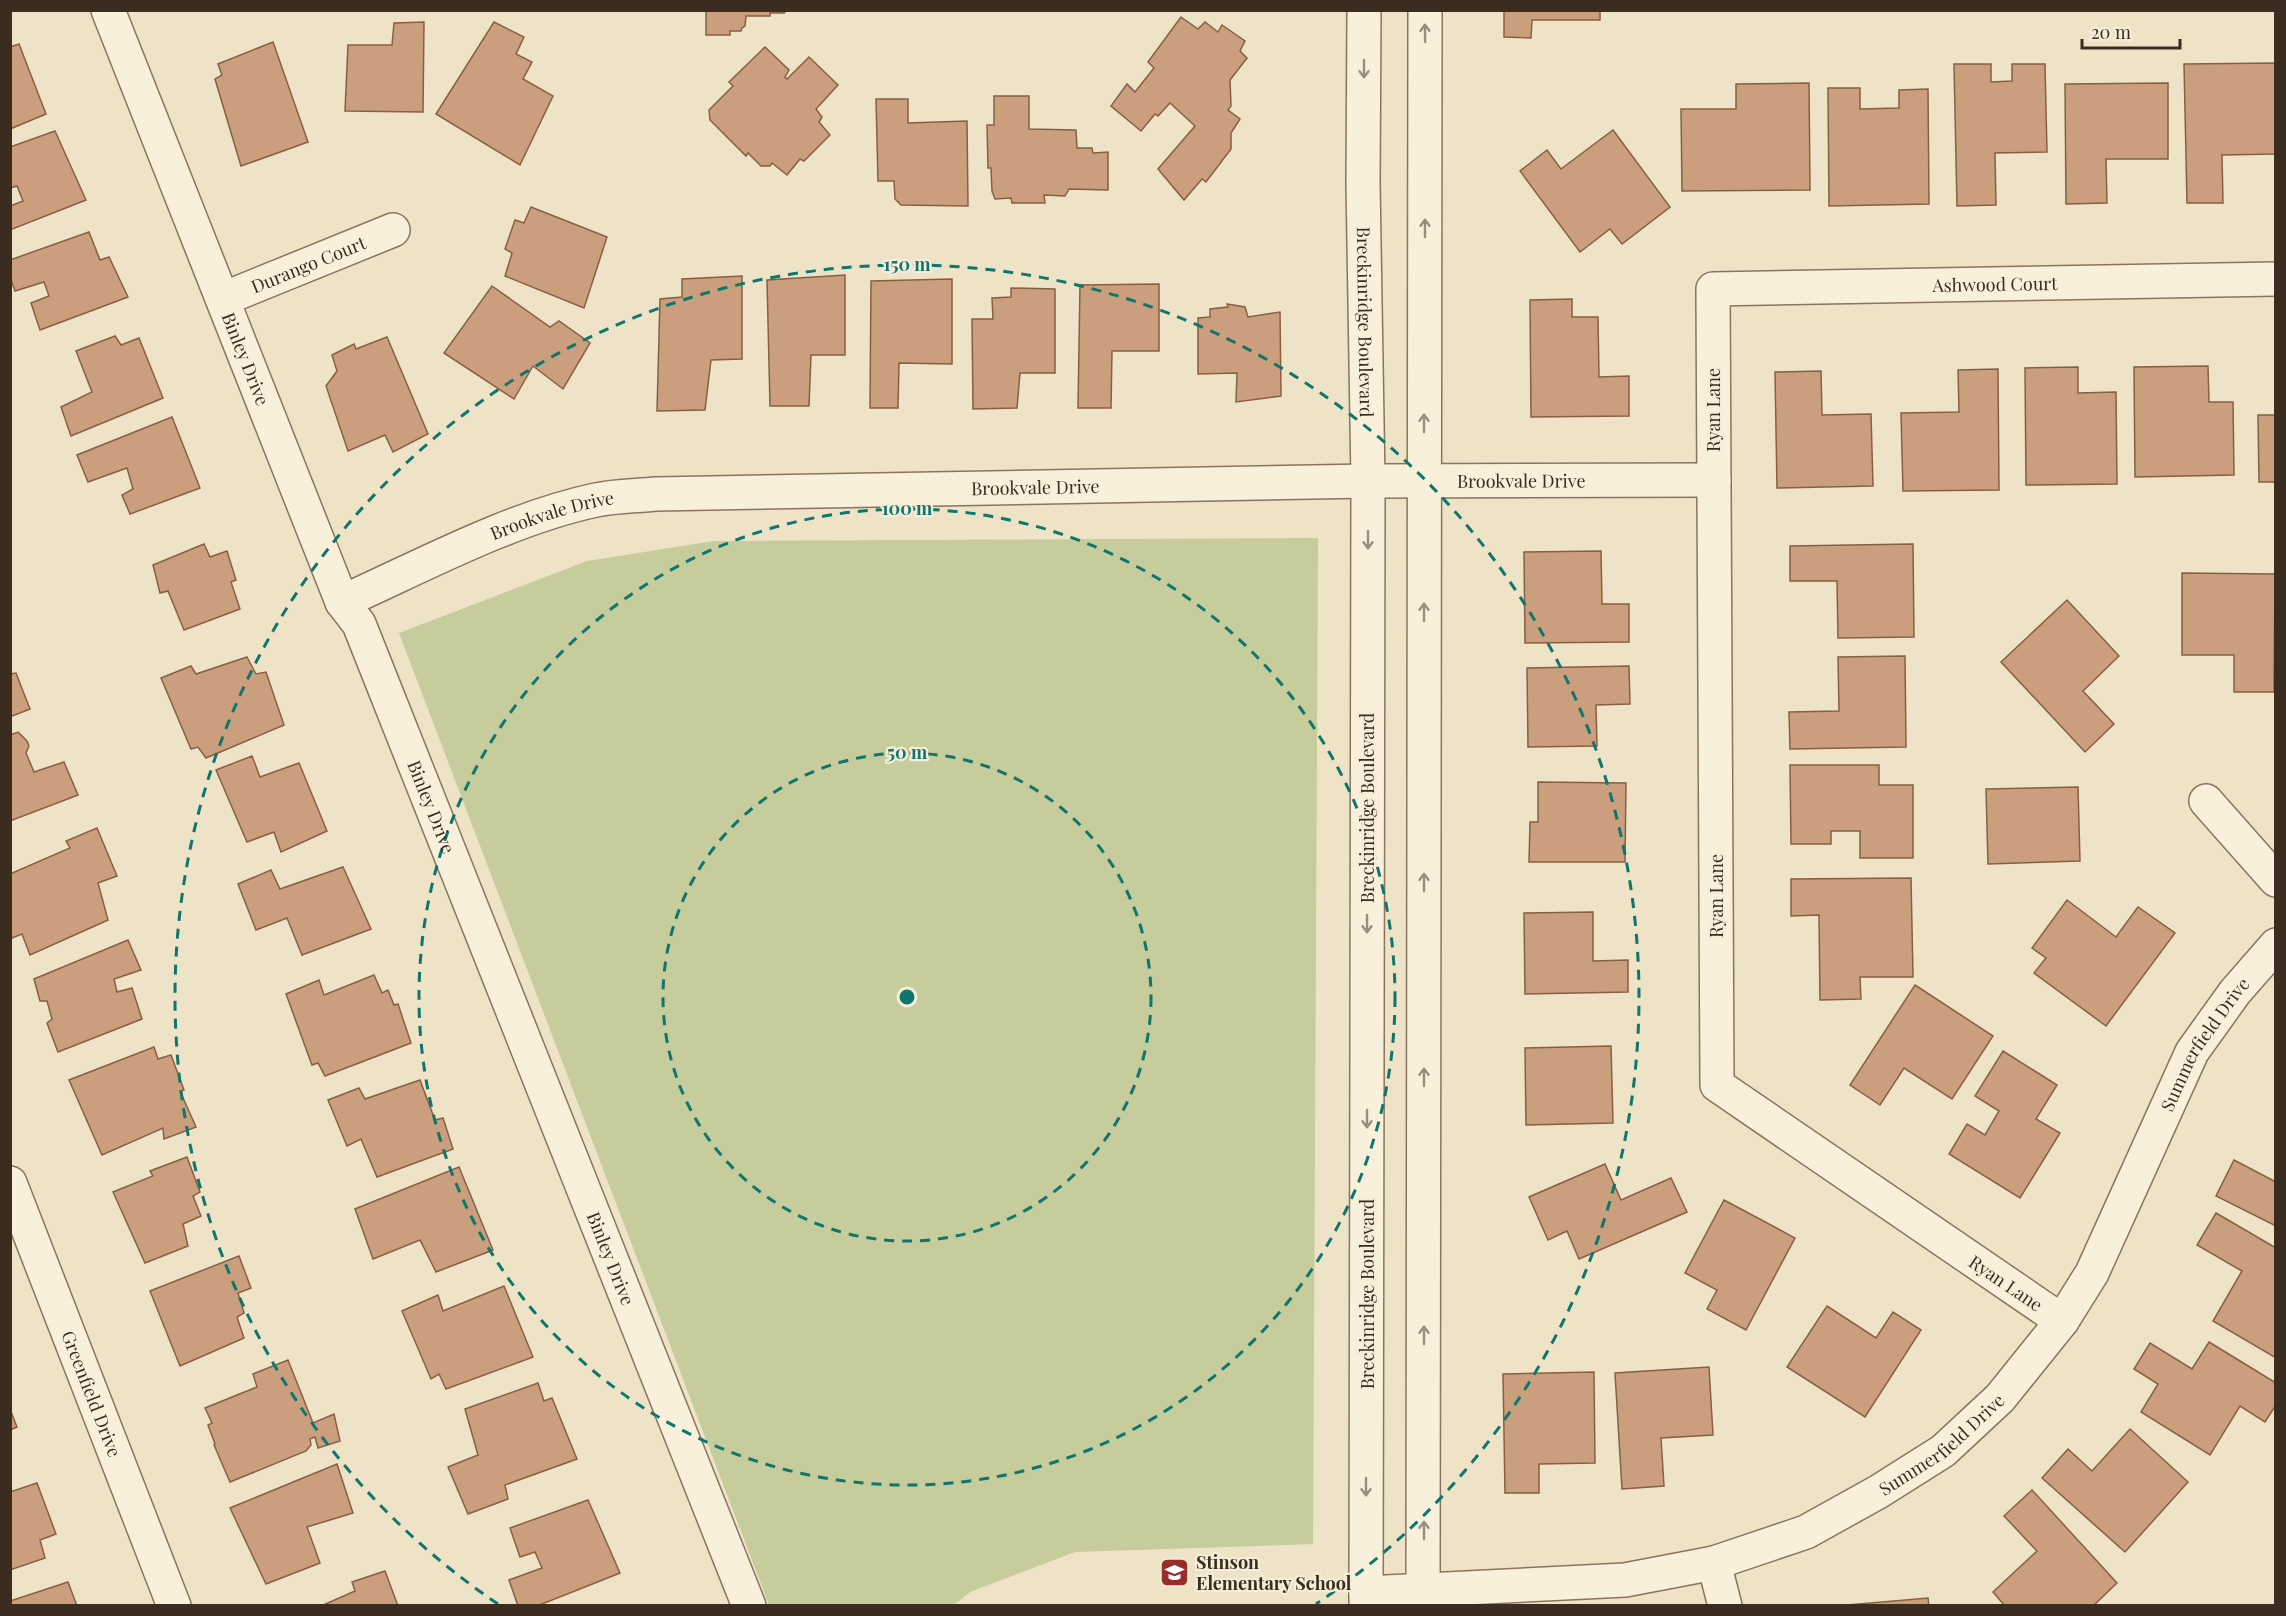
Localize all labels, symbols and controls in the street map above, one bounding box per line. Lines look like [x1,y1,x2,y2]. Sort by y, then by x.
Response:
scale bar [2082,12,2180,50]
text: 20 m [2091,20,2131,44]
one-way arrow [1419,24,1431,44]
one-way arrow [1358,58,1370,78]
one-way arrow [1419,219,1431,239]
street label: Breckinridge Boulevard [1352,226,1379,418]
street label: Durango Court [247,230,370,298]
text: 150 m [883,252,931,276]
street label: Ashwood Court [1931,271,2058,297]
street label: Binley Drive [217,309,275,409]
street label: Ryan Lane [1701,368,1725,452]
one-way arrow [1418,414,1430,434]
street label: Brookvale Drive [1457,468,1586,493]
street label: Brookvale Drive [971,474,1100,500]
street label: Brookvale Drive [486,485,615,545]
text: 100 m [882,496,933,520]
one-way arrow [1362,529,1374,549]
one-way arrow [1418,603,1430,623]
street label: Breckinridge Boulevard [1355,712,1379,903]
text: 50 m [887,740,928,764]
street label: Binley Drive [402,757,461,857]
street label: Ryan Lane [1704,854,1728,938]
one-way arrow [1418,873,1430,893]
one-way arrow [1361,913,1373,933]
street label: Summerfield Drive [2155,972,2254,1115]
centre of rings [897,987,917,1007]
one-way arrow [1418,1068,1430,1088]
one-way arrow [1361,1108,1373,1128]
street label: Breckinridge Boulevard [1355,1198,1379,1389]
street label: Binley Drive [582,1208,640,1308]
street label: Ryan Lane [1964,1250,2048,1316]
one-way arrow [1418,1326,1430,1346]
street label: Greenfield Drive [56,1327,127,1460]
street label: Summerfield Drive [1874,1388,2009,1501]
one-way arrow [1360,1477,1372,1497]
one-way arrow [1418,1521,1430,1541]
place label: Stinson Elementary School [1196,1550,1352,1595]
school or university icon: Stinson Elementary School [1159,1556,1191,1588]

